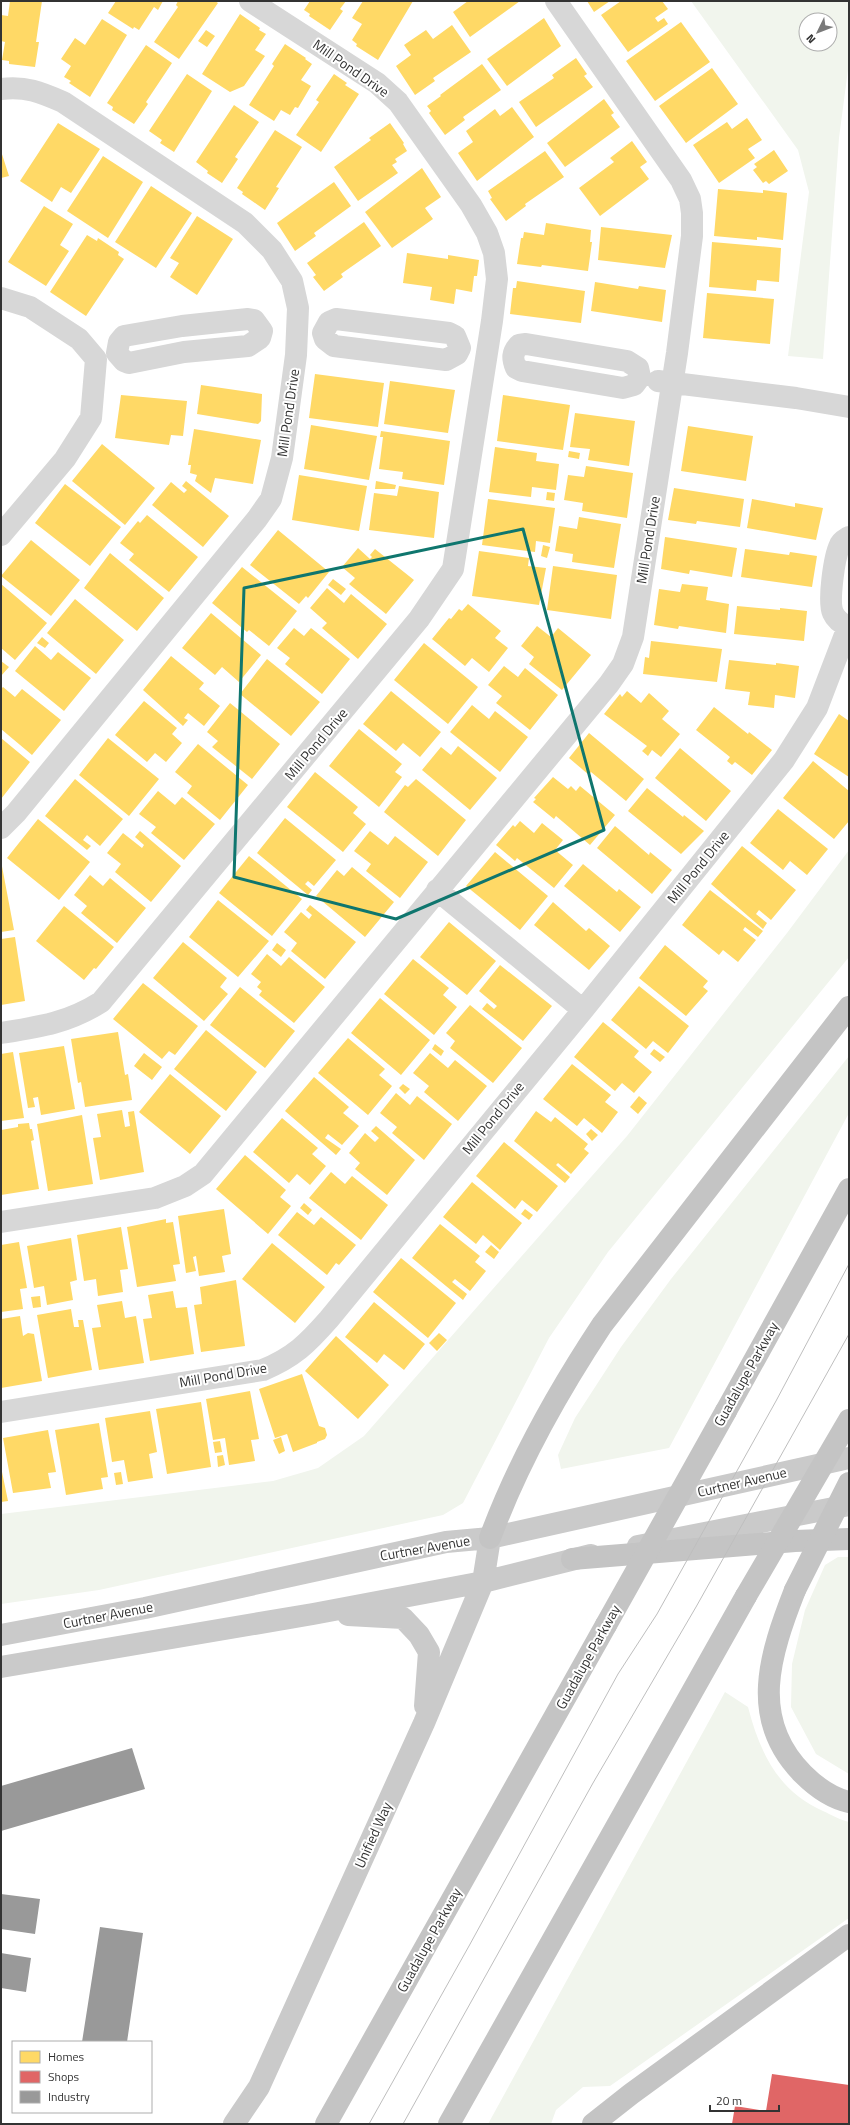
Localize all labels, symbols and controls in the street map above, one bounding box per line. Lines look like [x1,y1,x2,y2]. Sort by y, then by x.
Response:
north arrow [798,12,838,52]
text: N [802,31,819,47]
street label: Mill Pond Drive [309,34,394,102]
street label: Mill Pond Drive [271,368,304,458]
street label: Mill Pond Drive [630,495,665,585]
street label: Mill Pond Drive [279,703,352,784]
street label: Mill Pond Drive [662,826,734,908]
street label: Mill Pond Drive [457,1077,529,1159]
street label: Guadalupe Parkway [708,1317,783,1430]
street label: Mill Pond Drive [177,1356,268,1393]
street label: Curtner Avenue [695,1461,789,1502]
street label: Curtner Avenue [378,1529,472,1566]
street label: Curtner Avenue [61,1596,155,1633]
street label: Guadalupe Parkway [550,1600,625,1713]
street label: Unified Way [349,1798,397,1871]
street label: Guadalupe Parkway [391,1883,466,1996]
legend [12,2041,152,2113]
text: Homes [48,2047,84,2066]
text: Shops [48,2067,80,2086]
text: Industry [48,2087,90,2106]
scale bar [710,2087,779,2113]
text: 20 m [716,2091,742,2110]

